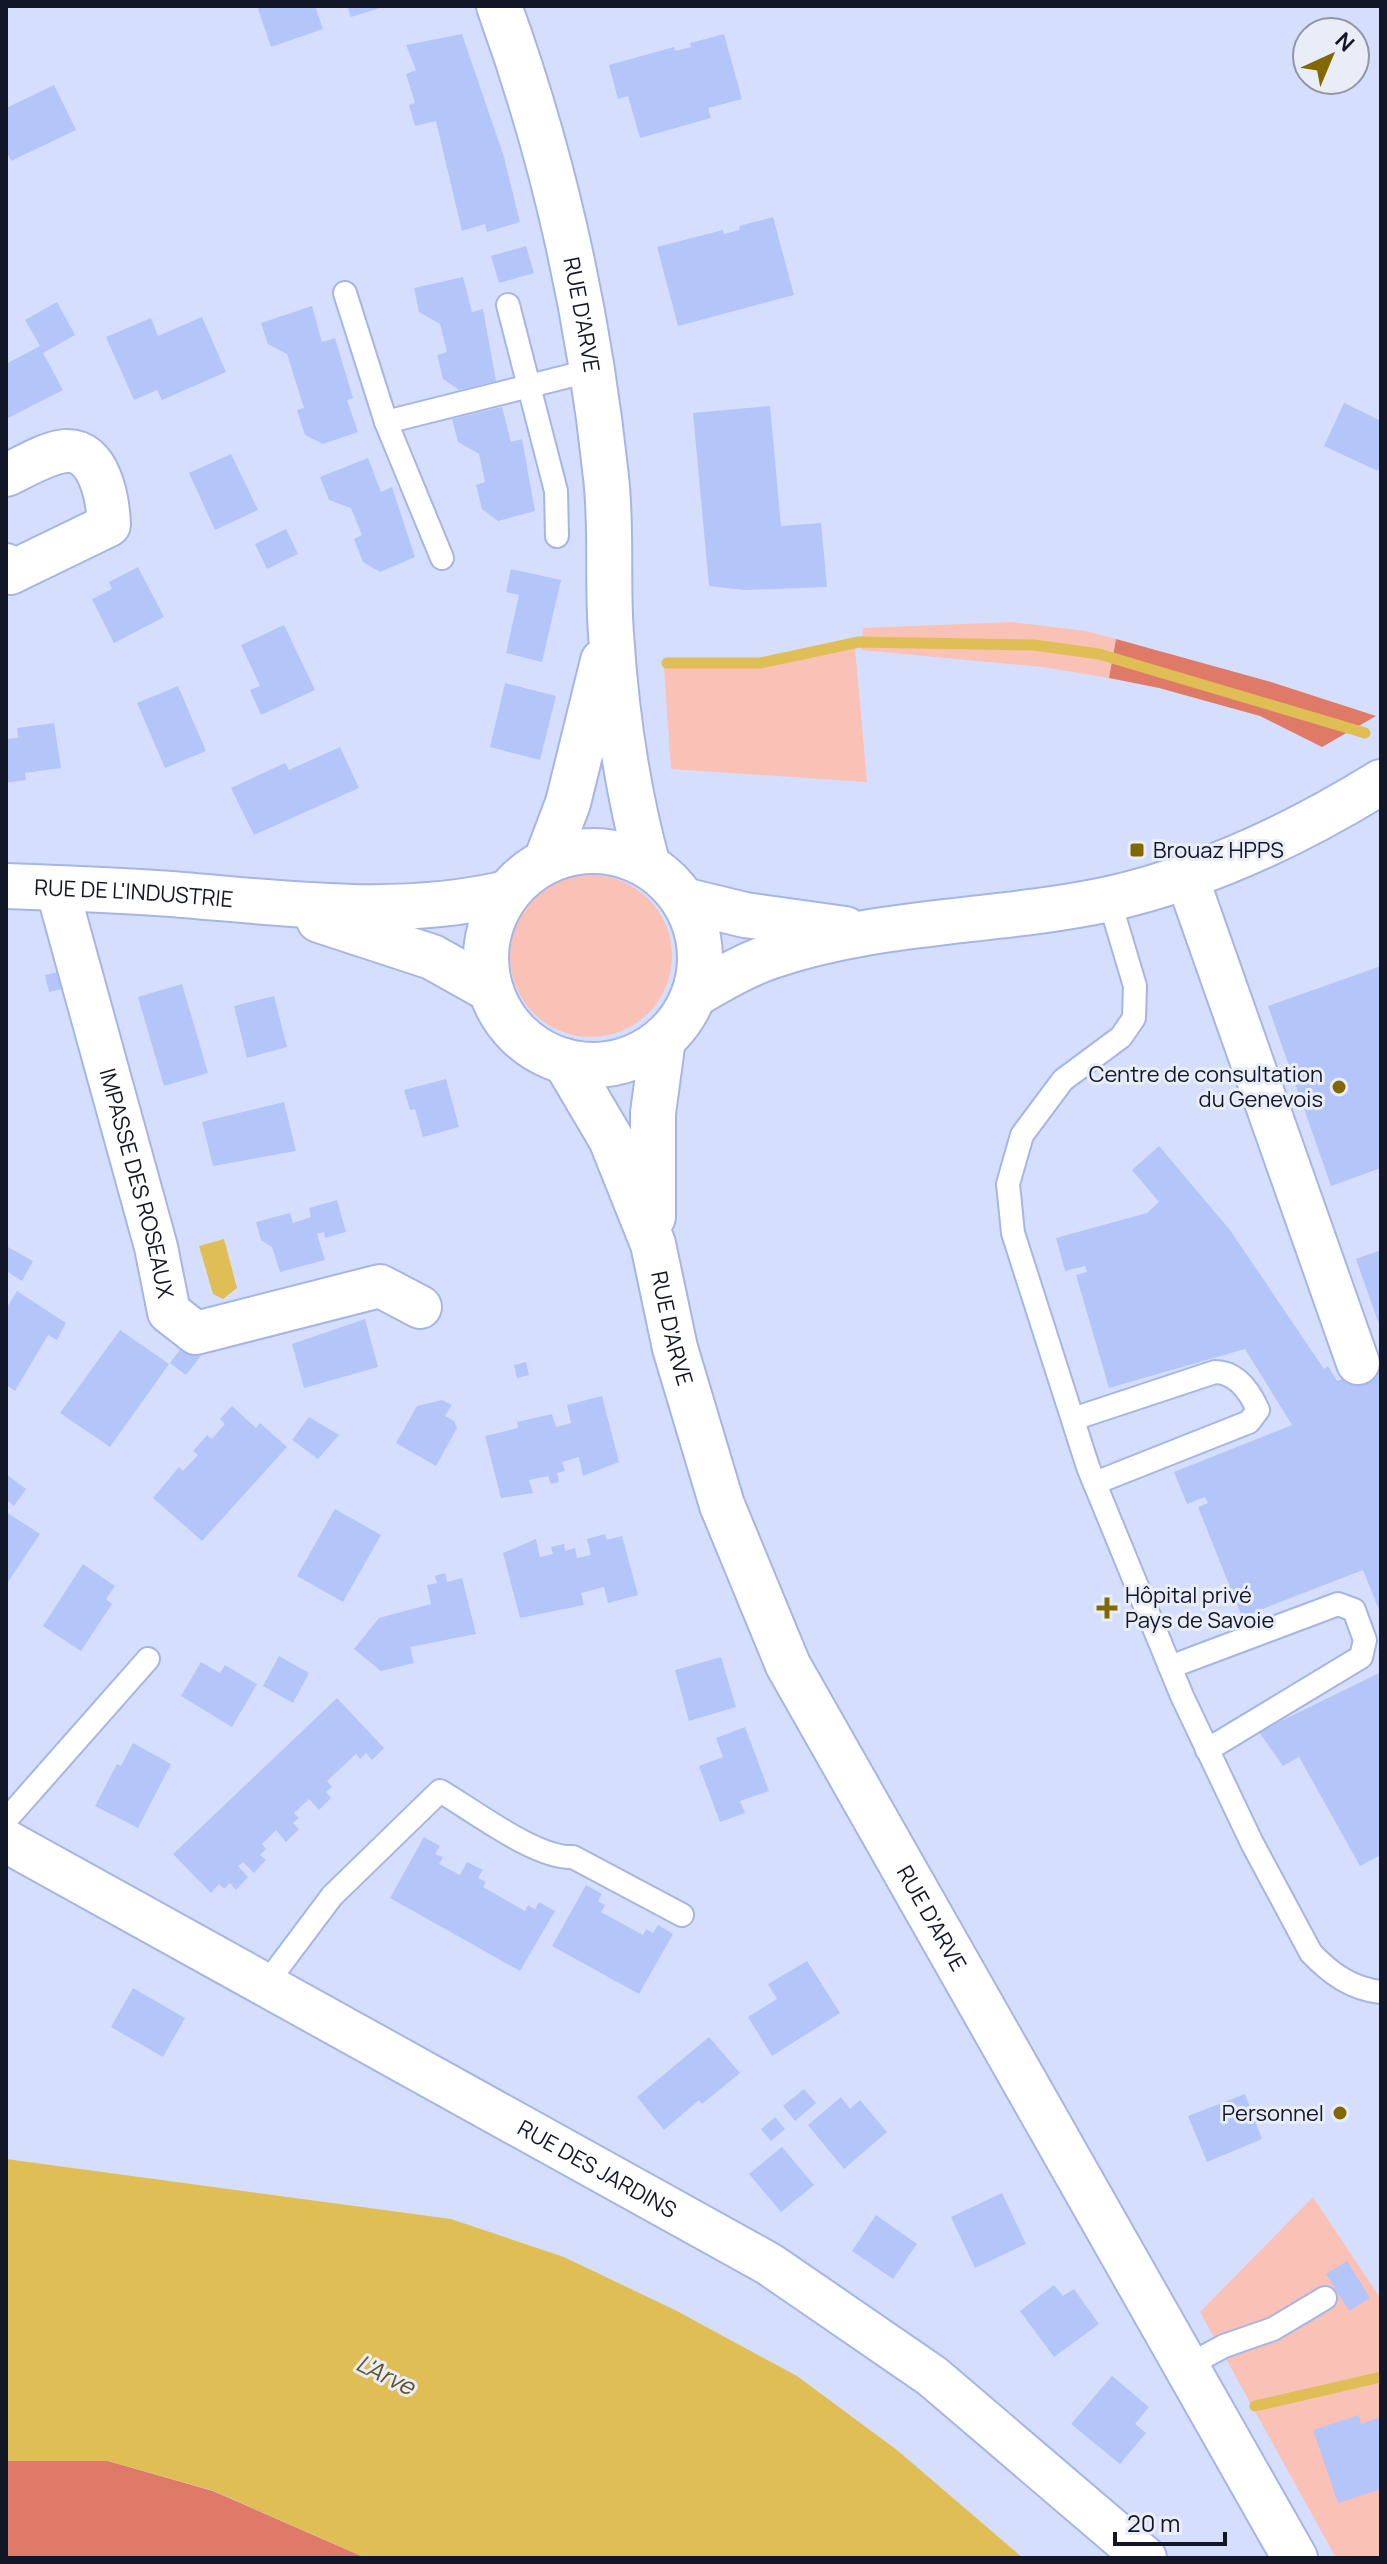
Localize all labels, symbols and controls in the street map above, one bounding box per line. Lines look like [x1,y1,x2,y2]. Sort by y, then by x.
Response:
north arrow [1291,16,1371,96]
text: N [1329,25,1361,58]
street label: RUE D'ARVE [556,254,607,374]
place label: Brouaz HPPS [1153,835,1284,865]
marker: Brouaz HPPS [1128,841,1146,859]
street label: RUE DE L'INDUSTRIE [34,872,234,914]
place label: Centre de consultation du Genevois [1089,1059,1323,1114]
street label: IMPASSE DES ROSEAUX [92,1065,181,1302]
marker: Centre de consultation du Genevois [1330,1078,1348,1096]
street label: RUE D'ARVE [644,1268,700,1389]
place label: Hôpital privé Pays de Savoie [1125,1580,1274,1635]
marker: Hôpital privé Pays de Savoie [1096,1597,1118,1619]
street label: RUE D'ARVE [890,1860,974,1976]
place label: Personnel [1222,2098,1324,2128]
marker: Personnel [1331,2104,1349,2122]
street label: RUE DES JARDINS [512,2113,682,2225]
water label: L'Arve [351,2346,423,2403]
scale bar [1115,2496,1225,2546]
text: 20 m [1127,2506,1180,2539]

